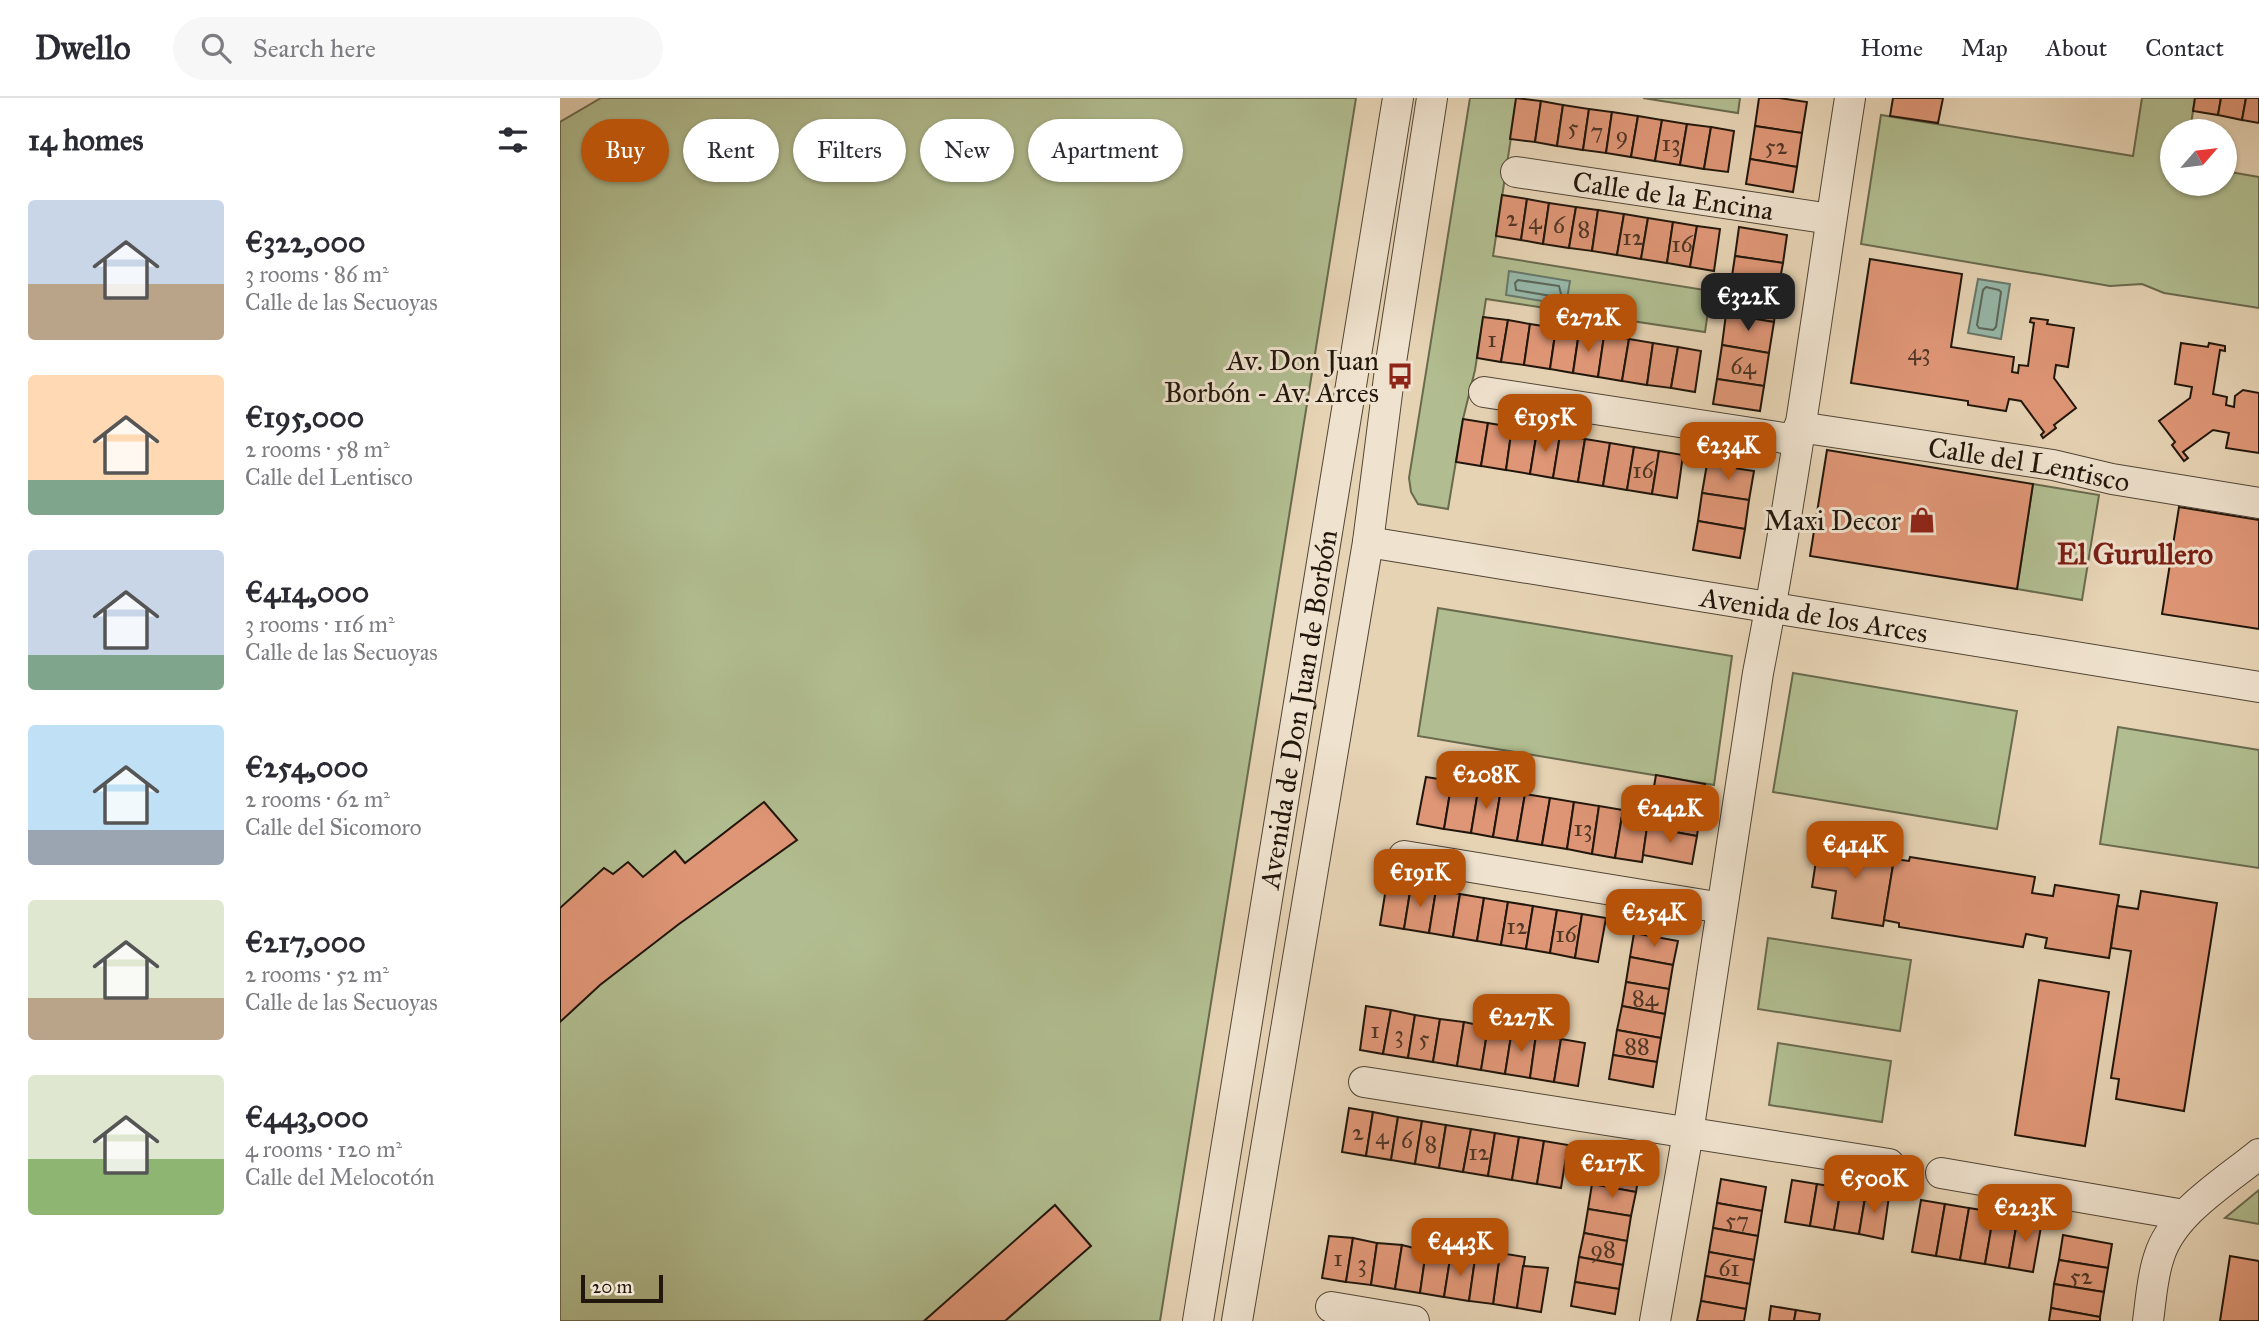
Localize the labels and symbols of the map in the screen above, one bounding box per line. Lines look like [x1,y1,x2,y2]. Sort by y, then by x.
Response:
house number: 5 [1567,112,1579,142]
house number: 7 [1591,116,1603,146]
north arrow [2160,119,2236,196]
house number: 9 [1616,120,1628,150]
house number: 13 [1661,128,1681,158]
house number: 52 [1765,131,1788,161]
street label: Calle de la Encina [1570,163,1776,228]
house number: 2 [1506,203,1518,233]
house number: 4 [1528,206,1542,236]
house number: 6 [1553,210,1566,240]
house number: 8 [1578,214,1590,244]
house number: 12 [1622,222,1644,252]
house number: 16 [1671,229,1694,259]
pin: €322K [1699,274,1797,333]
pin: €272K [1539,294,1637,354]
house number: 1 [1487,324,1497,354]
house number: 43 [1908,337,1930,367]
place label: Av. Don Juan Borbón - Av. Arces [1164,343,1379,410]
house number: 64 [1730,351,1756,381]
bus stop icon: Av. Don Juan Borbón - Av. Arces [1385,361,1415,391]
pin: €195K [1496,394,1594,454]
pin: €234K [1679,422,1777,482]
street label: Calle del Lentisco [1926,429,2132,499]
house number: 16 [1632,455,1655,485]
place label: Maxi Decor [1764,503,1901,538]
shop icon: Maxi Decor [1907,505,1937,535]
street label: Avenida de Don Juan de Borbón [1251,527,1345,892]
district label: El Gurullero [2057,536,2213,572]
street label: Avenida de los Arces [1697,579,1930,650]
pin: €208K [1437,752,1535,811]
pin: €242K [1621,786,1719,845]
house number: 13 [1573,813,1593,843]
pin: €414K [1806,822,1904,881]
pin: €191K [1371,850,1469,909]
pin: €254K [1605,890,1703,949]
house number: 12 [1506,911,1528,941]
house number: 16 [1555,919,1578,949]
house number: 84 [1632,983,1659,1013]
pin: €227K [1472,995,1570,1054]
house number: 1 [1370,1015,1380,1045]
house number: 3 [1394,1019,1404,1049]
house number: 5 [1418,1023,1430,1053]
house number: 88 [1624,1031,1650,1061]
house number: 2 [1352,1117,1364,1147]
house number: 4 [1375,1121,1389,1151]
house number: 6 [1401,1125,1414,1155]
house number: 8 [1425,1129,1437,1159]
house number: 12 [1468,1137,1490,1167]
pin: €217K [1563,1140,1661,1200]
pin: €500K [1825,1156,1923,1215]
pin: €223K [1976,1184,2074,1244]
house number: 57 [1725,1205,1749,1235]
pin: €443K [1411,1218,1509,1278]
house number: 98 [1590,1234,1616,1264]
house number: 1 [1333,1243,1343,1273]
house number: 3 [1357,1248,1367,1278]
house number: 61 [1718,1253,1740,1283]
house number: 52 [2070,1261,2093,1291]
scale bar [581,1272,663,1304]

